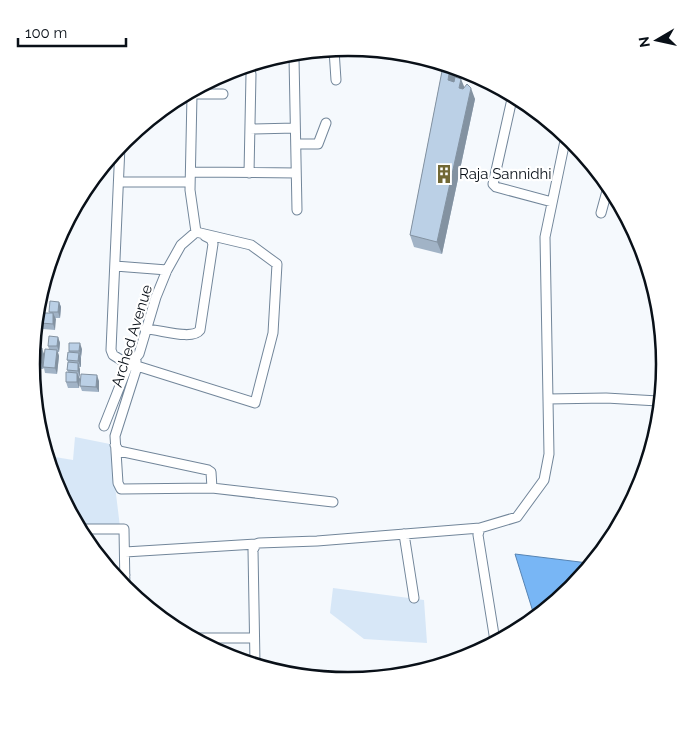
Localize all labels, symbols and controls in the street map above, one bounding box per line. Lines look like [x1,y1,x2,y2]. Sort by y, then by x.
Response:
scale bar [18,15,125,47]
north arrow [632,15,682,65]
text: 100 m [25,24,67,42]
text: N [635,36,653,49]
building icon: Raja Sannidhi [433,163,455,185]
place label: Raja Sannidhi [459,165,552,183]
street label: Arched Avenue [108,282,156,389]

